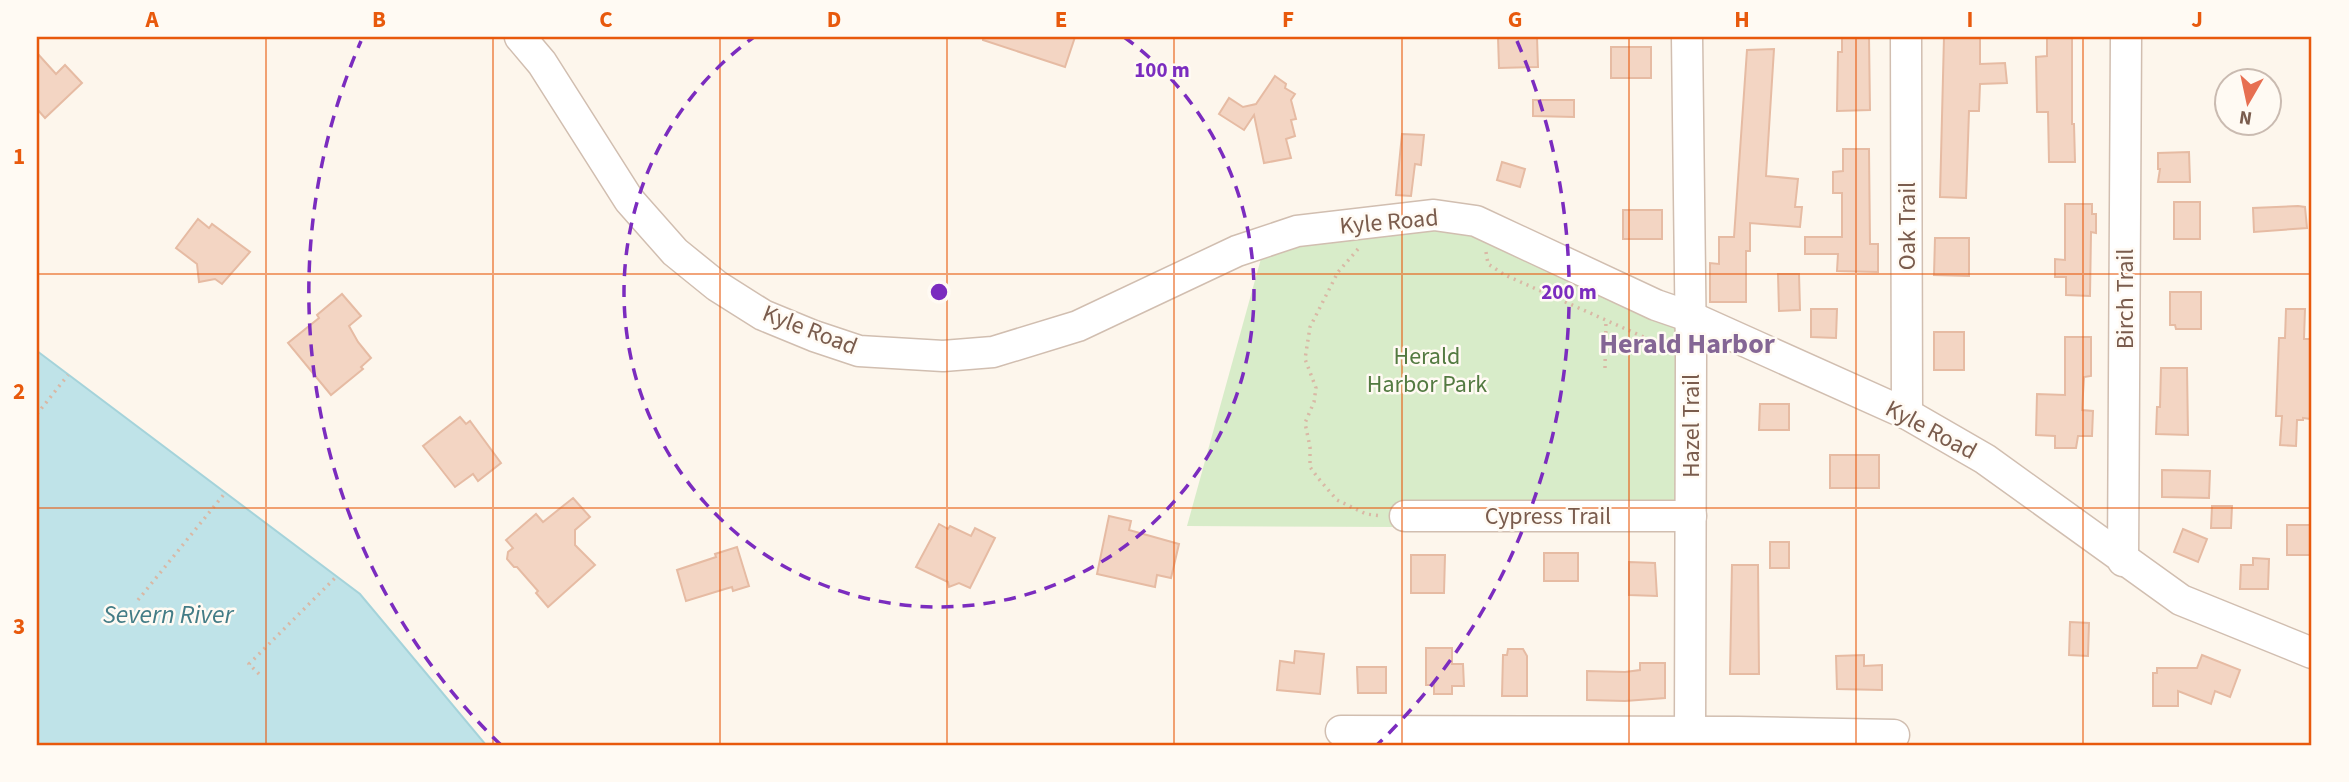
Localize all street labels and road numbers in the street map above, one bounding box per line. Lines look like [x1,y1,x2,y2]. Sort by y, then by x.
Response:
street label: Oak Trail [1890,182,1925,270]
street label: Kyle Road [1338,200,1440,244]
street label: Birch Trail [2108,249,2143,349]
street label: Kyle Road [758,296,862,364]
street label: Hazel Trail [1674,374,1709,478]
street label: Kyle Road [1879,391,1983,469]
street label: Cypress Trail [1485,499,1611,534]

